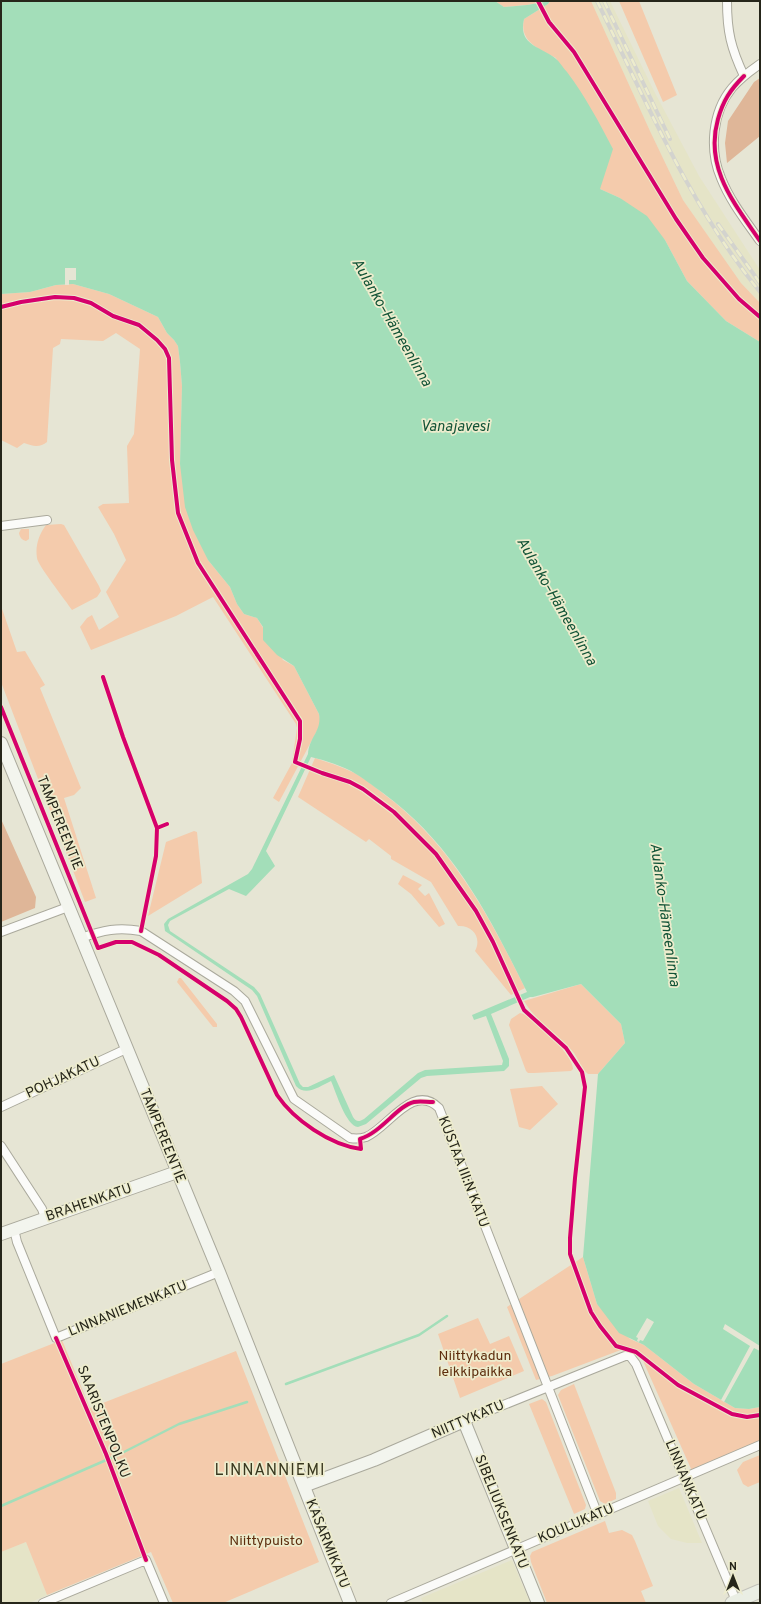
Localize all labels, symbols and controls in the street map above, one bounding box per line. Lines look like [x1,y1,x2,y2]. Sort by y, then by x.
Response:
water label: Aulanko–Hämeenlinna [347,256,436,391]
water label: Vanajavesi [421,418,491,437]
water label: Aulanko–Hämeenlinna [512,535,601,670]
street label: TAMPEREENTIE [32,773,86,873]
water label: Aulanko–Hämeenlinna [645,842,684,988]
street label: POHJAKATU [23,1053,103,1103]
street label: TAMPEREENTIE [135,1086,189,1186]
street label: KUSTAA III:N KATU [434,1114,492,1230]
street label: BRAHENKATU [44,1180,134,1226]
street label: LINNANIEMENKATU [66,1277,190,1341]
park label: Niittykadun leikkipaikka [438,1348,512,1381]
street label: SAARISTENPOLKU [73,1363,133,1481]
street label: NIITTYKATU [429,1397,507,1443]
street label: LINNANKATU [661,1437,709,1523]
street label: SIBELIUKSENKATU [470,1453,532,1571]
district label: LINNANNIEMI [214,1461,326,1481]
street label: KASARMIKATU [301,1497,353,1591]
street label: KOULUKATU [536,1500,616,1548]
park label: Niittypuisto [229,1533,303,1550]
north arrow [713,1556,753,1596]
text: N [729,1560,737,1574]

